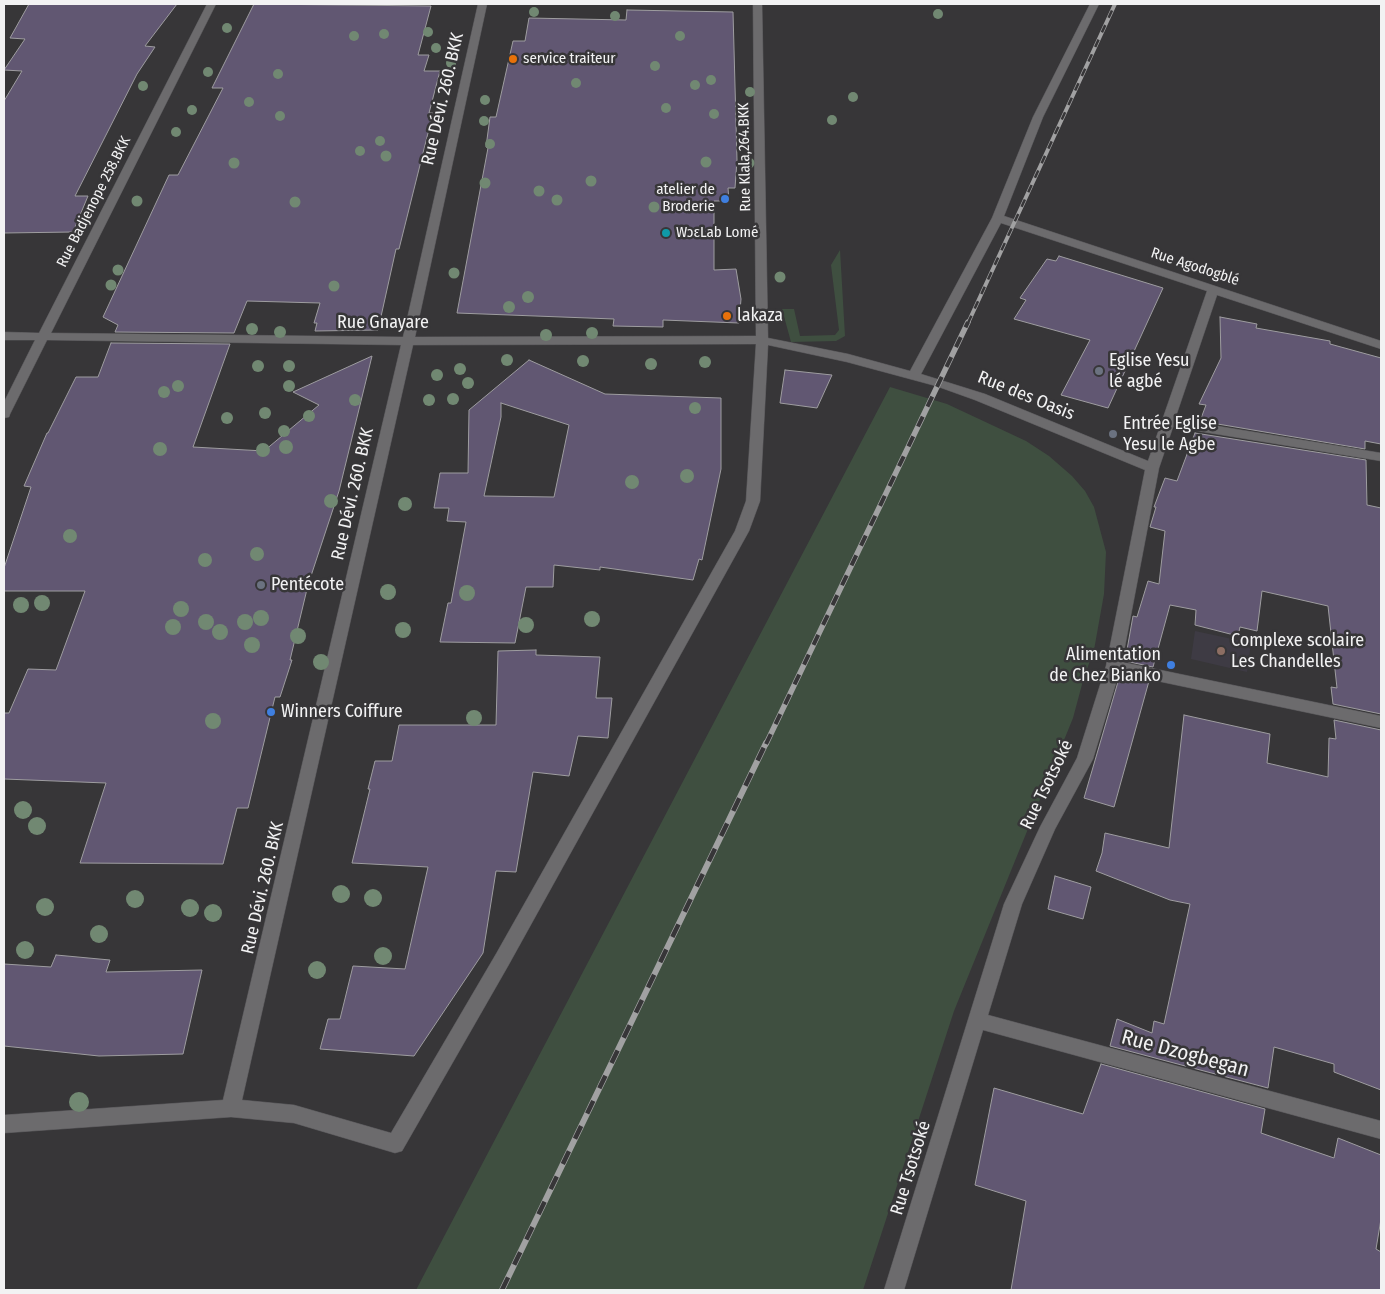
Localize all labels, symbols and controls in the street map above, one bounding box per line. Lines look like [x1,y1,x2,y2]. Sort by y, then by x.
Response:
street label: Rue Dévi. 260. BKK [417,31,469,167]
place label: service traiteur [523,50,616,68]
marker: service traiteur [507,53,519,65]
street label: Rue Klala,264.BKK [735,102,755,212]
street label: Rue Badjenope 258.BKK [53,133,135,271]
place label: atelier de Broderie [656,181,715,216]
marker: atelier de Broderie [719,193,731,205]
place label: WɔɛLab Lomé [676,224,758,242]
marker: WɔɛLab Lomé [660,227,672,239]
street label: Rue Agodogblé [1149,244,1241,290]
place label: lakaza [737,305,783,327]
marker: lakaza [721,310,733,322]
street label: Rue Gnayare [337,312,429,334]
place label: Eglise Yesu lé agbé [1109,350,1190,392]
marker: Eglise Yesu lé agbé [1093,365,1105,377]
street label: Rue des Oasis [974,367,1078,425]
place label: Entrée Eglise Yesu le Agbe [1123,413,1217,456]
street label: Rue Dévi. 260. BKK [327,426,379,562]
marker: Entrée Eglise Yesu le Agbe [1107,428,1119,440]
place label: Pentécote [271,574,344,596]
marker: Pentécote [255,579,267,591]
place label: Complexe scolaire Les Chandelles [1231,630,1364,672]
place label: Alimentation de Chez Bianko [1049,644,1161,686]
marker: Complexe scolaire Les Chandelles [1215,645,1227,657]
marker: Alimentation de Chez Bianko [1165,659,1177,671]
place label: Winners Coiffure [281,701,403,723]
marker: Winners Coiffure [265,706,277,718]
street label: Rue Tsotsoké [1016,737,1078,833]
street label: Rue Dévi. 260. BKK [237,820,289,956]
street label: Rue Dzogbegan [1118,1025,1252,1083]
street label: Rue Tsotsoké [886,1118,936,1218]

